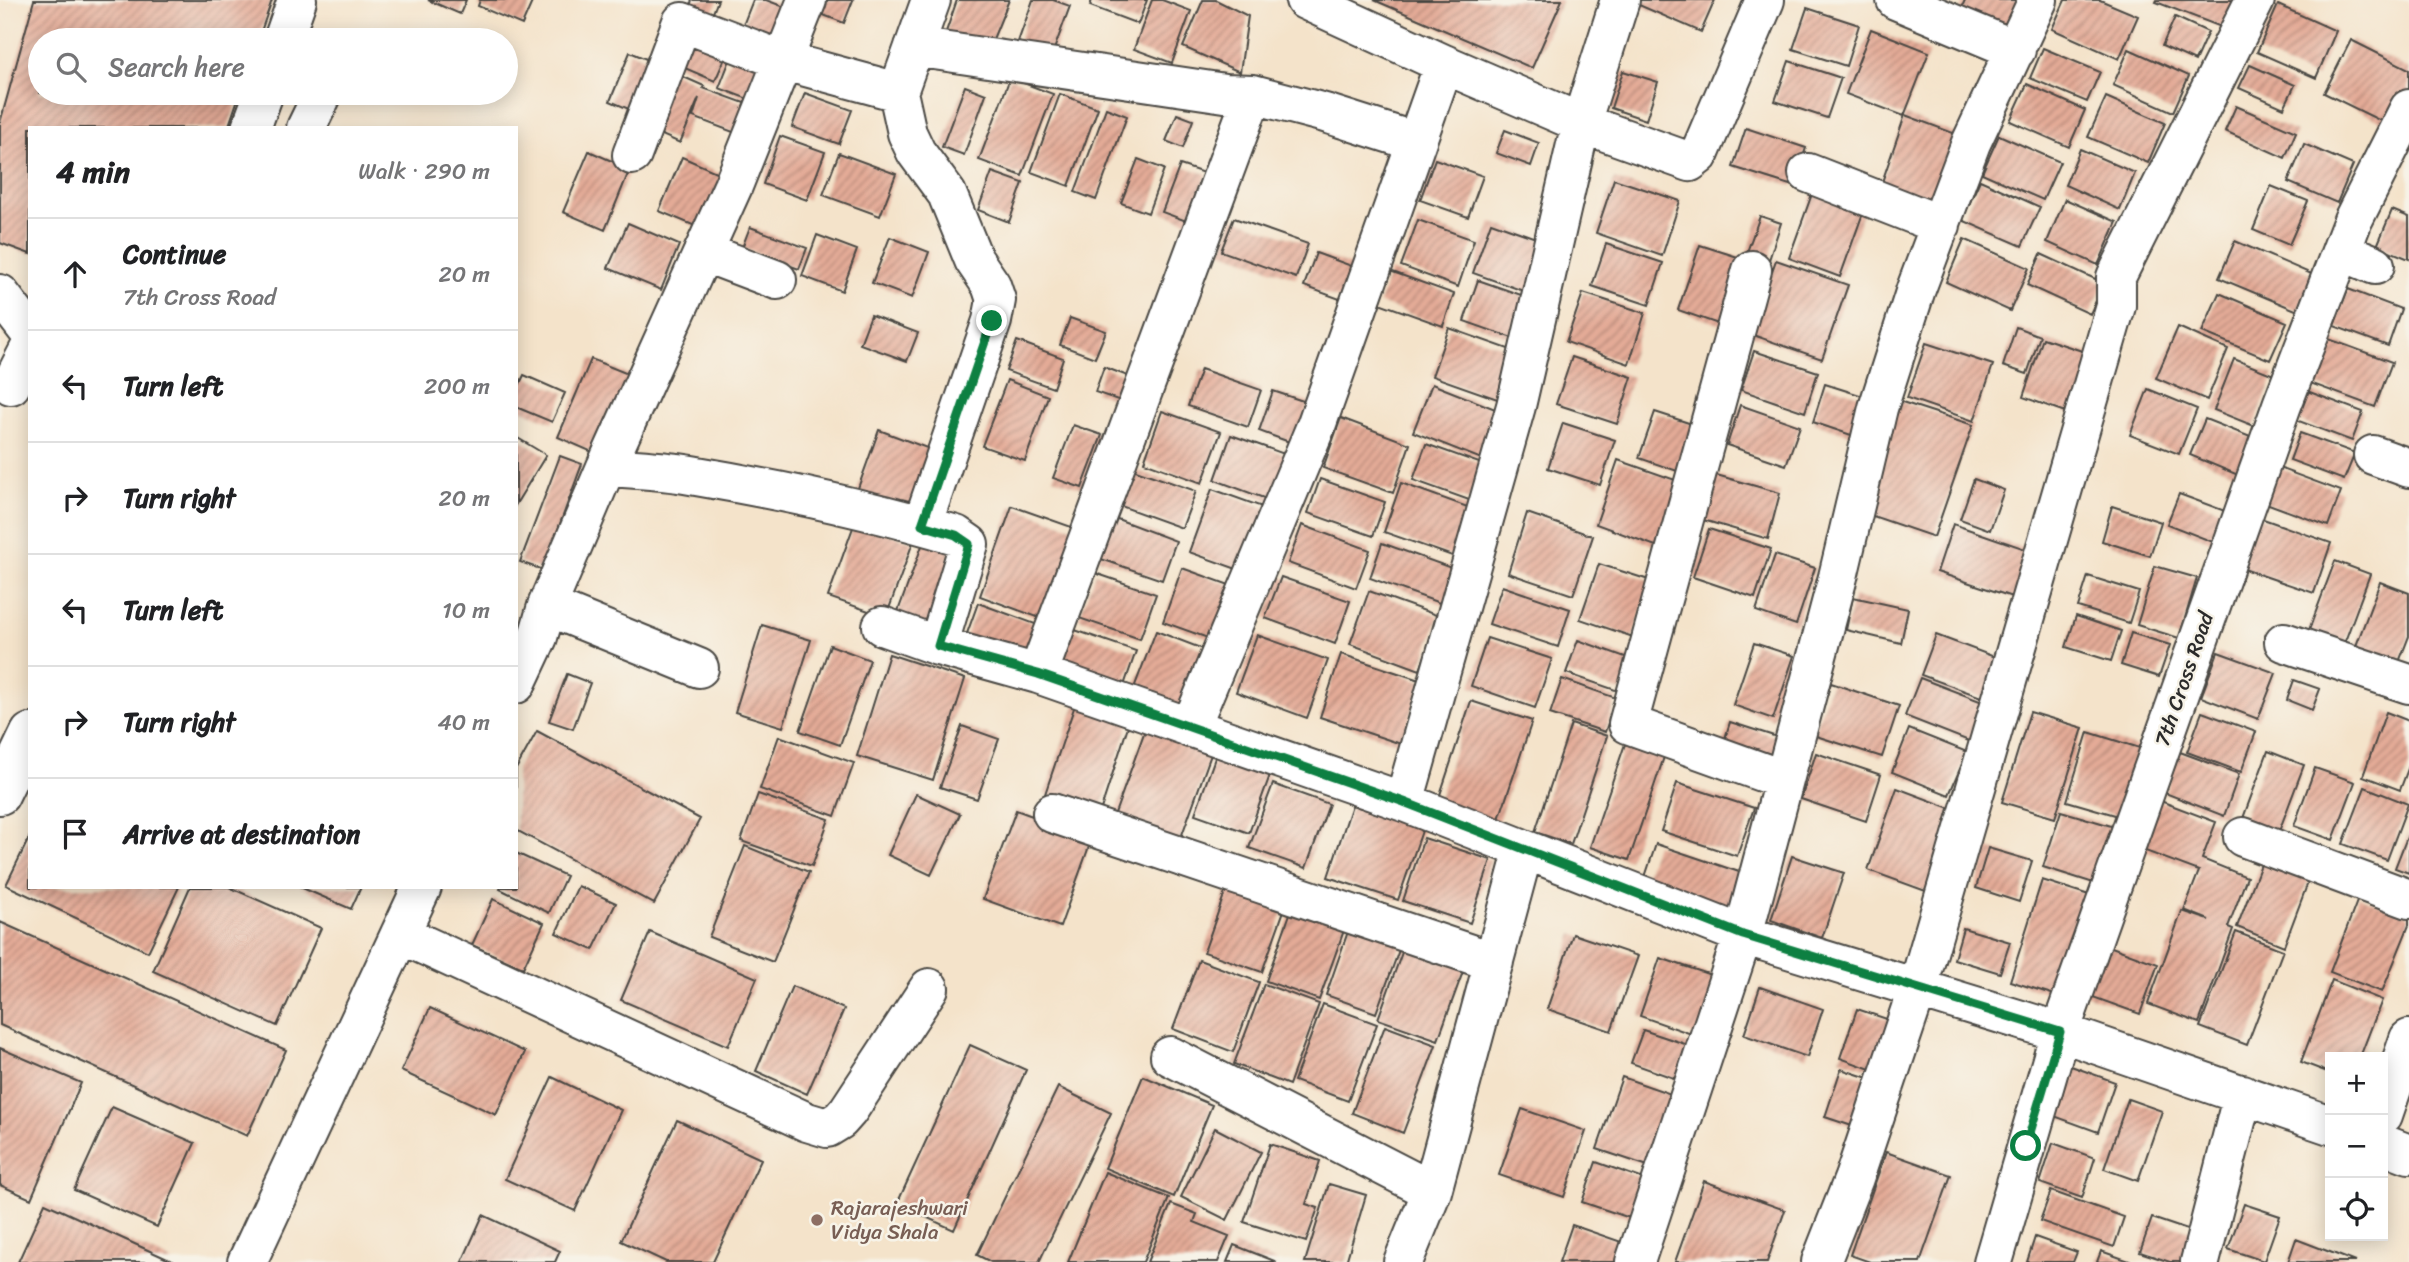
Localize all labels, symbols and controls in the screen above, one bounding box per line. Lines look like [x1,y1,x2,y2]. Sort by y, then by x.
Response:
search box [28,28,518,105]
text: Search here [108,44,245,90]
icon: search [52,48,90,86]
text: 4 min [56,145,130,199]
text: Walk · 290 m [358,151,490,192]
text: Continue [123,231,226,277]
text: 20 m [439,254,490,295]
icon: ahead [56,255,94,293]
text: 7th Cross Road [123,277,276,318]
route end [976,305,1007,336]
text: Turn left [123,363,223,409]
text: 200 m [424,366,490,407]
icon: left [56,367,94,405]
text: Turn right [123,475,236,521]
text: 20 m [439,478,490,519]
icon: right [56,479,94,517]
text: Turn left [123,587,223,633]
text: 10 m [442,590,490,631]
icon: left [56,591,94,629]
street label: 7th Cross Road [2143,605,2225,751]
text: Turn right [123,699,236,745]
text: 40 m [437,702,490,743]
icon: right [56,703,94,741]
text: Arrive at destination [123,811,360,857]
icon: arrive [56,815,94,853]
map controls [2325,1052,2388,1241]
button: + [2325,1052,2388,1115]
button: − [2325,1115,2388,1178]
route start [2010,1130,2041,1161]
button: locate [2325,1178,2388,1241]
place label: Rajarajeshwari Vidya Shala [831,1189,969,1251]
marker: Rajarajeshwari Vidya Shala [809,1212,825,1228]

